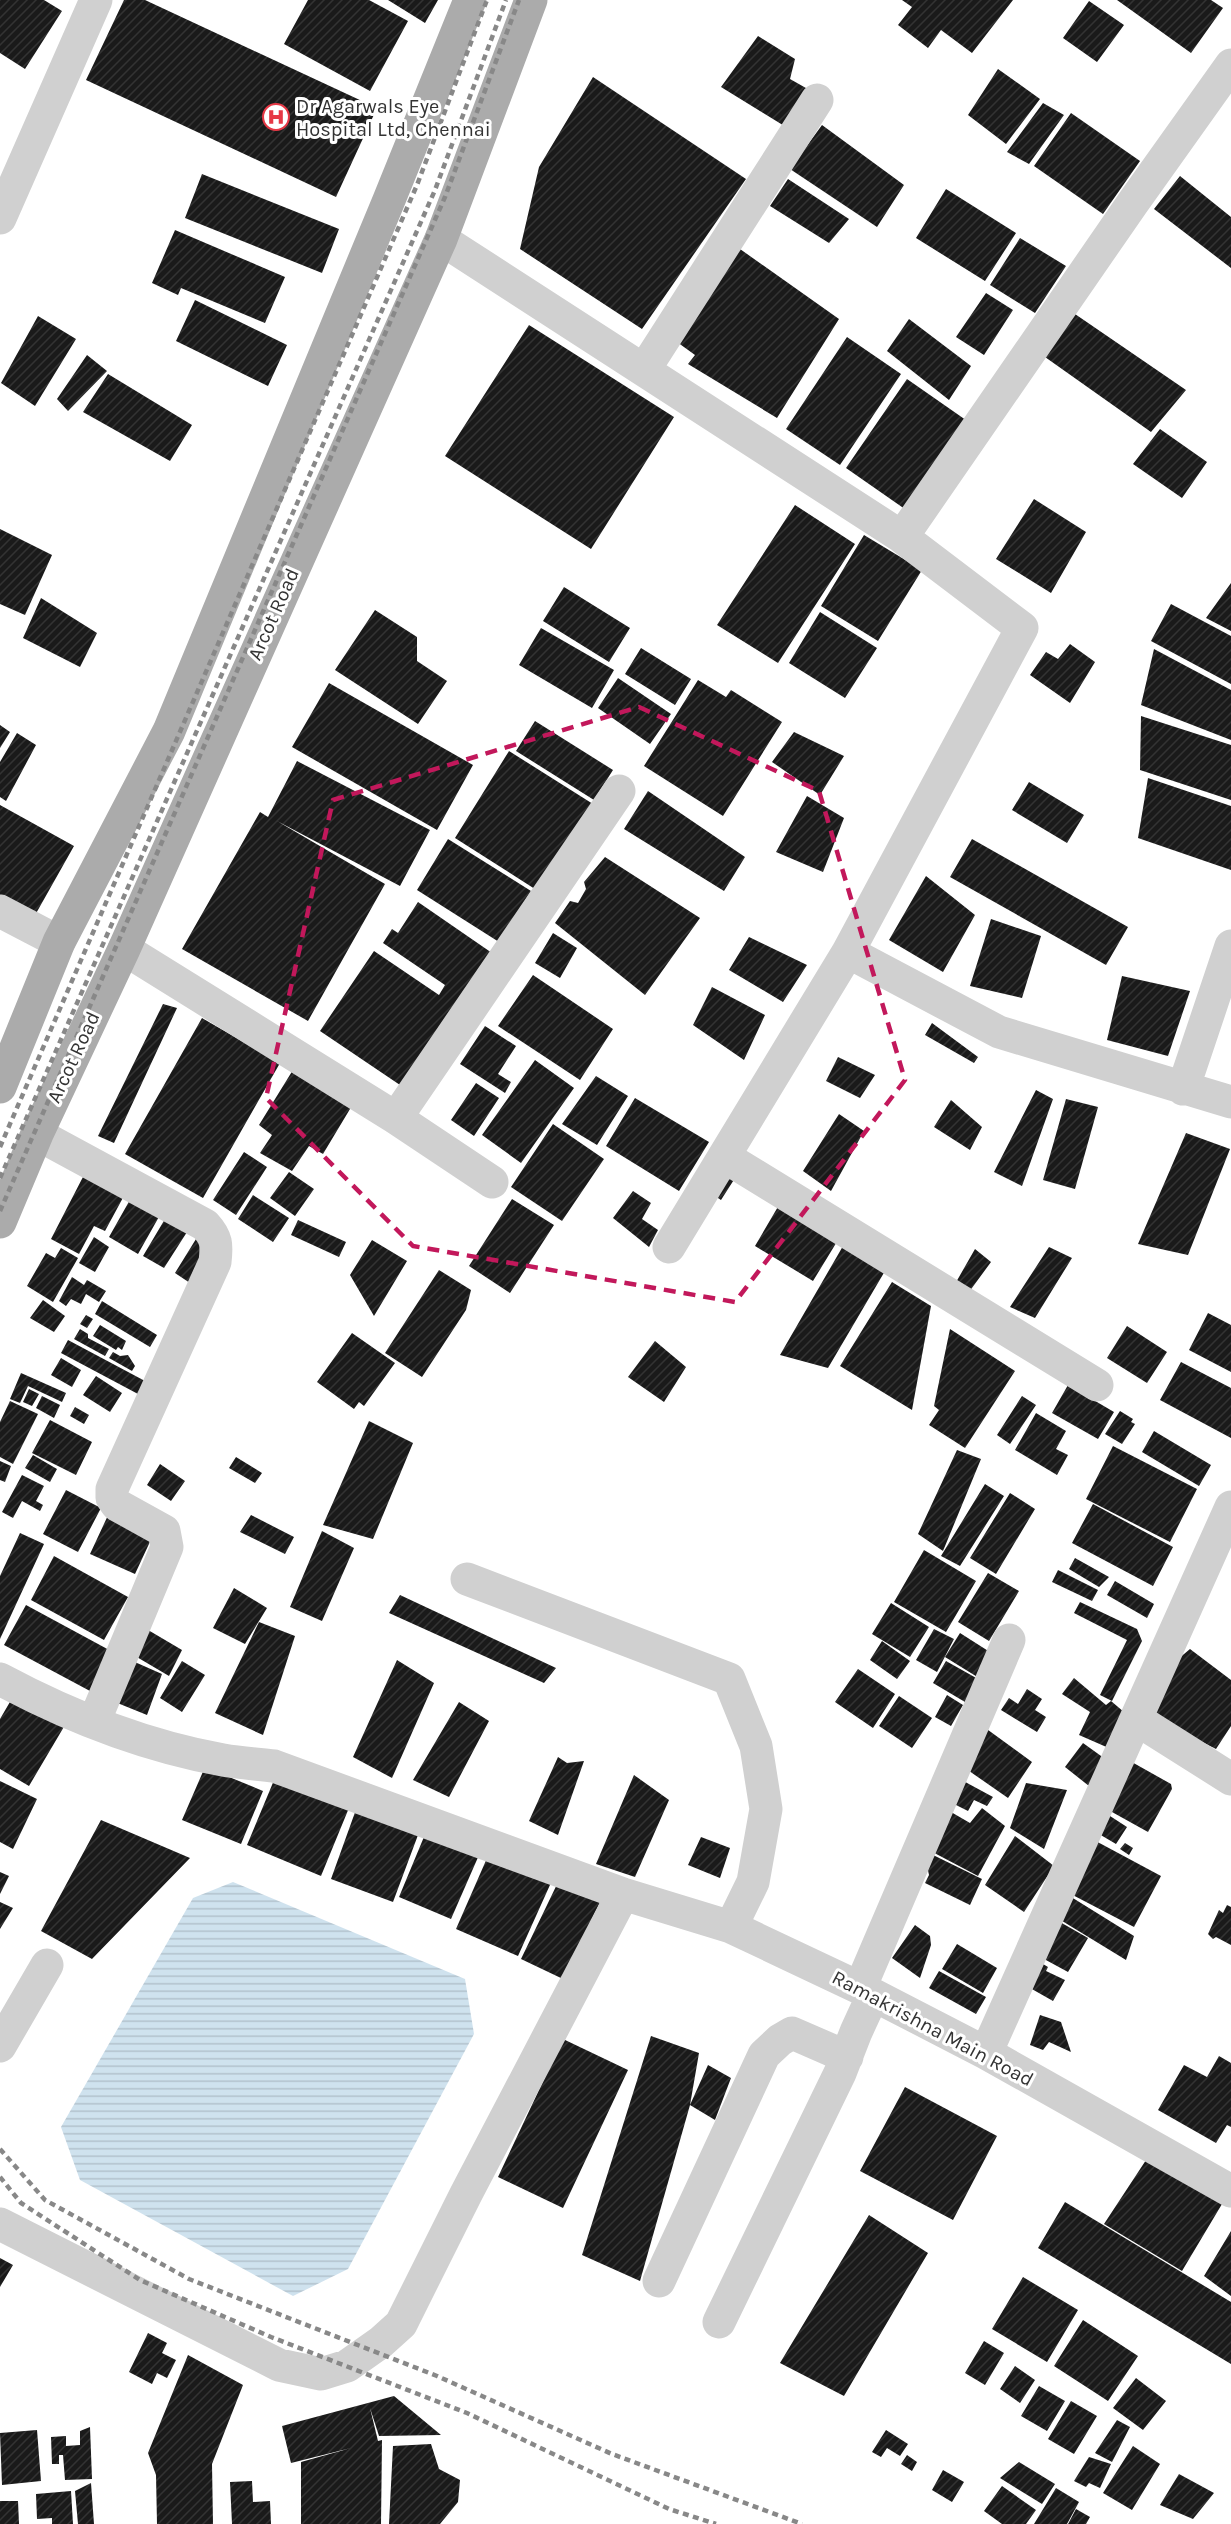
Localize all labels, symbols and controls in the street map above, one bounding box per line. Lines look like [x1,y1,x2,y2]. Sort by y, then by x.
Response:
place label: Dr Agarwals Eye Hospital Ltd, Chennai [296,95,491,141]
hospital icon: Dr Agarwals Eye Hospital Ltd, Chennai [261,102,291,132]
street label: Arcot Road [243,565,304,664]
street label: Arcot Road [42,1008,105,1107]
street label: Ramakrishna Main Road [828,1966,1037,2091]

